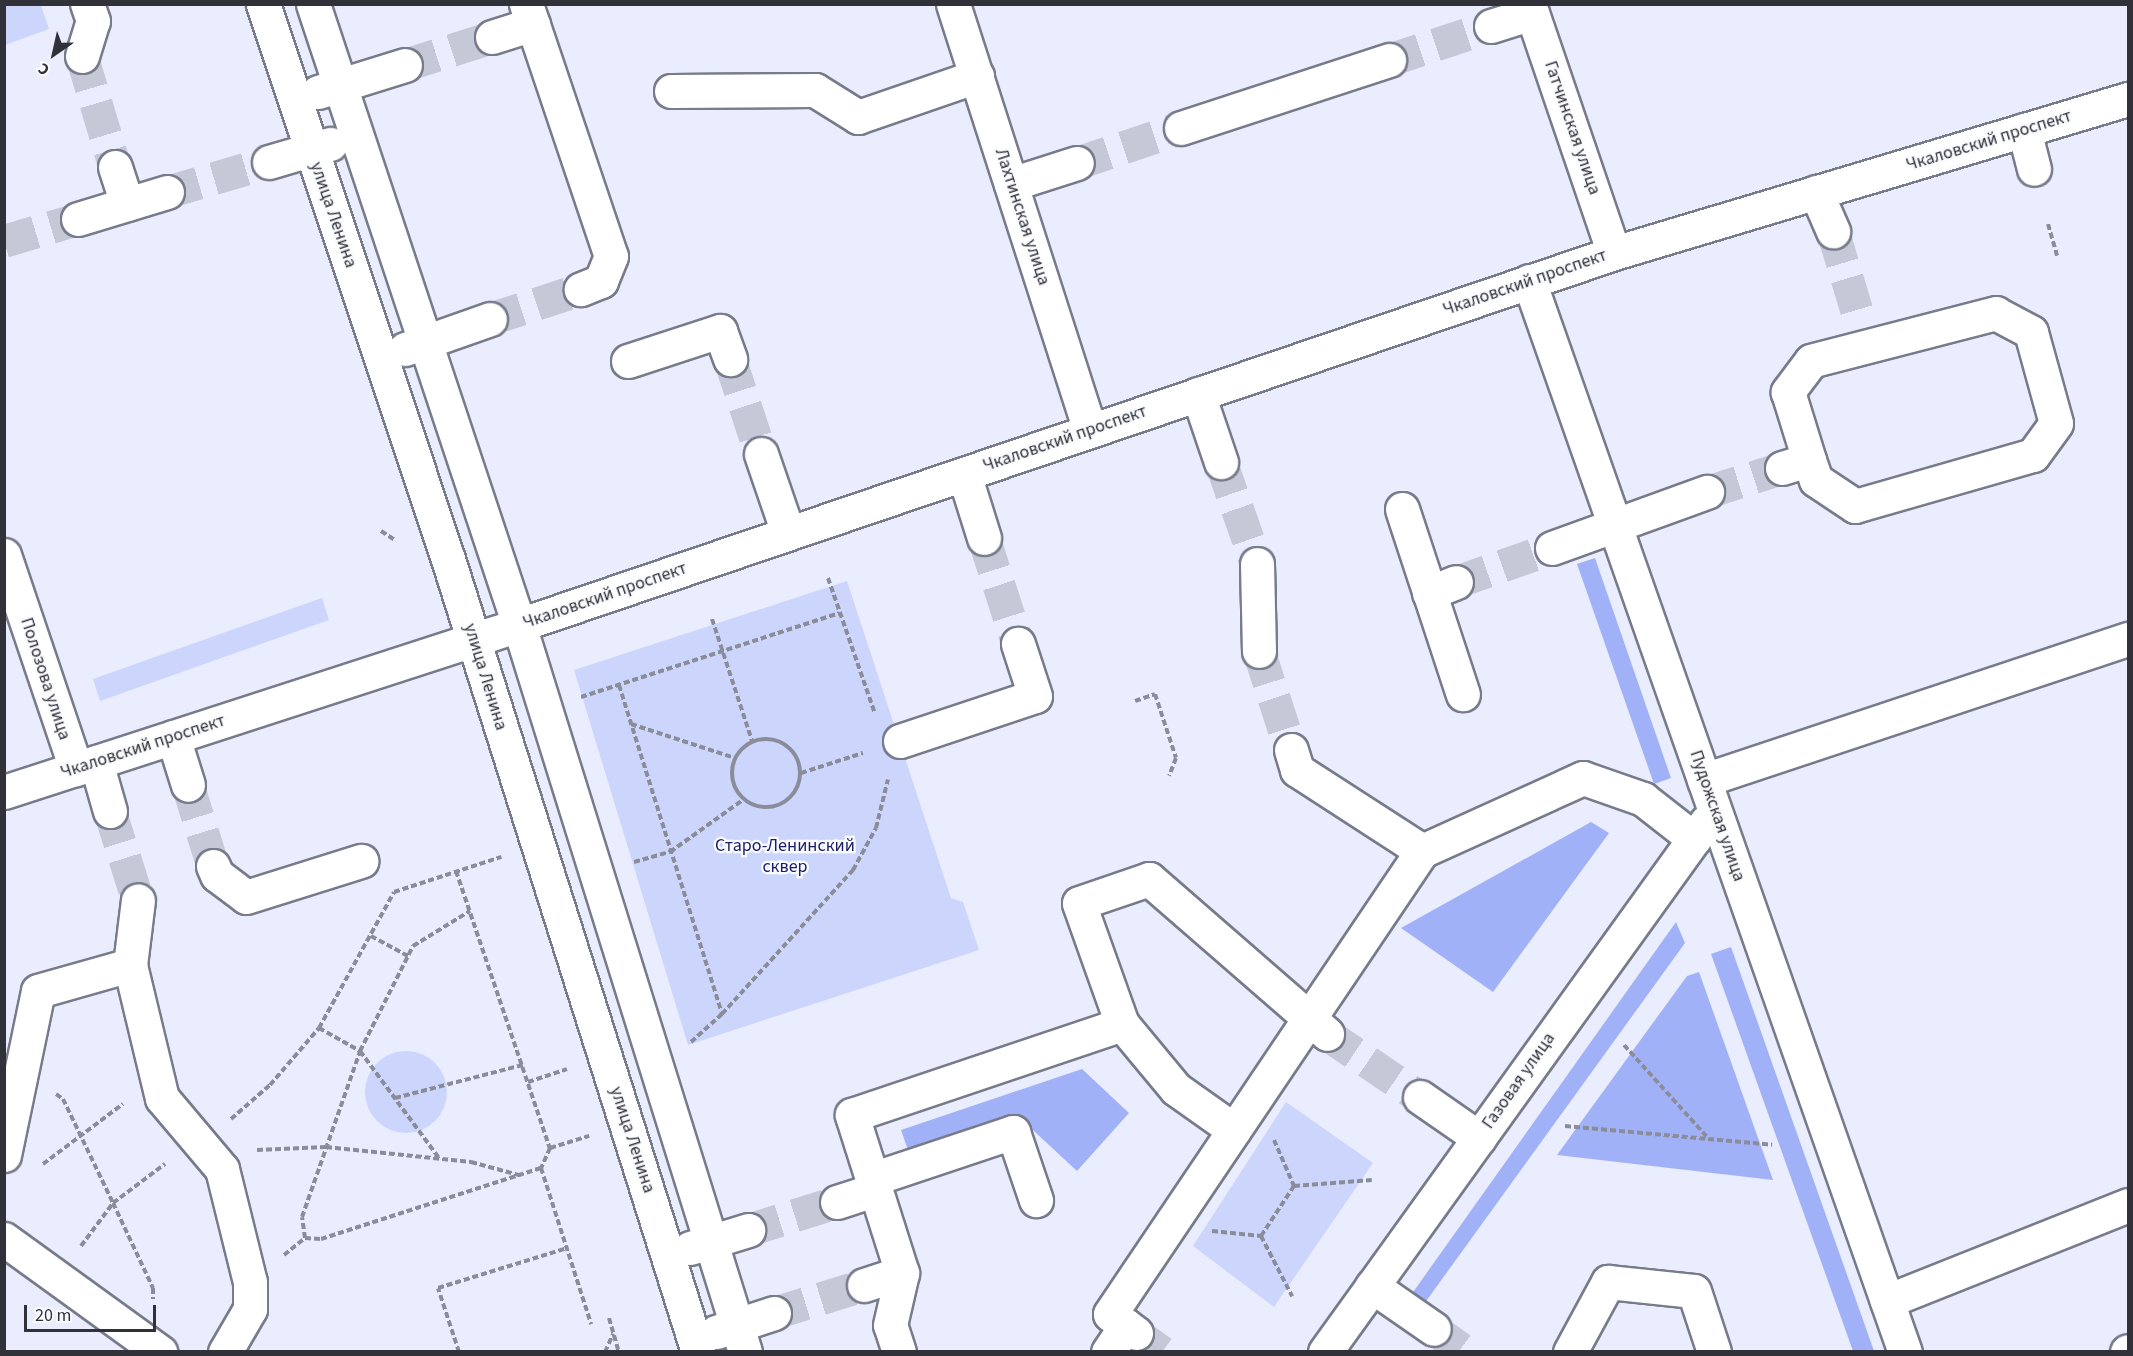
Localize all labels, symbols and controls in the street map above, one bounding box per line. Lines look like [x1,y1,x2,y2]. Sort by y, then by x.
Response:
north arrow [24,24,84,84]
text: С [34,57,54,81]
street label: Гатчинская улица [1539,58,1605,198]
street label: Чкаловский проспект [1904,106,2074,176]
street label: Лахтинская улица [990,146,1054,288]
street label: улица Ленина [305,159,361,271]
street label: Чкаловский проспект [1440,245,1610,321]
street label: Чкаловский проспект [980,401,1150,477]
street label: Чкаловский проспект [520,558,690,634]
street label: Полозова улица [15,615,75,743]
street label: улица Ленина [459,621,511,733]
street label: Чкаловский проспект [58,710,228,784]
street label: Пудожская улица [1684,748,1750,884]
park label: Старо-Ленинский сквер [715,836,855,878]
street label: Газовая улица [1478,1029,1560,1133]
street label: улица Ленина [605,1084,659,1196]
scale bar [27,1293,159,1331]
text: 20 m [35,1303,71,1328]

